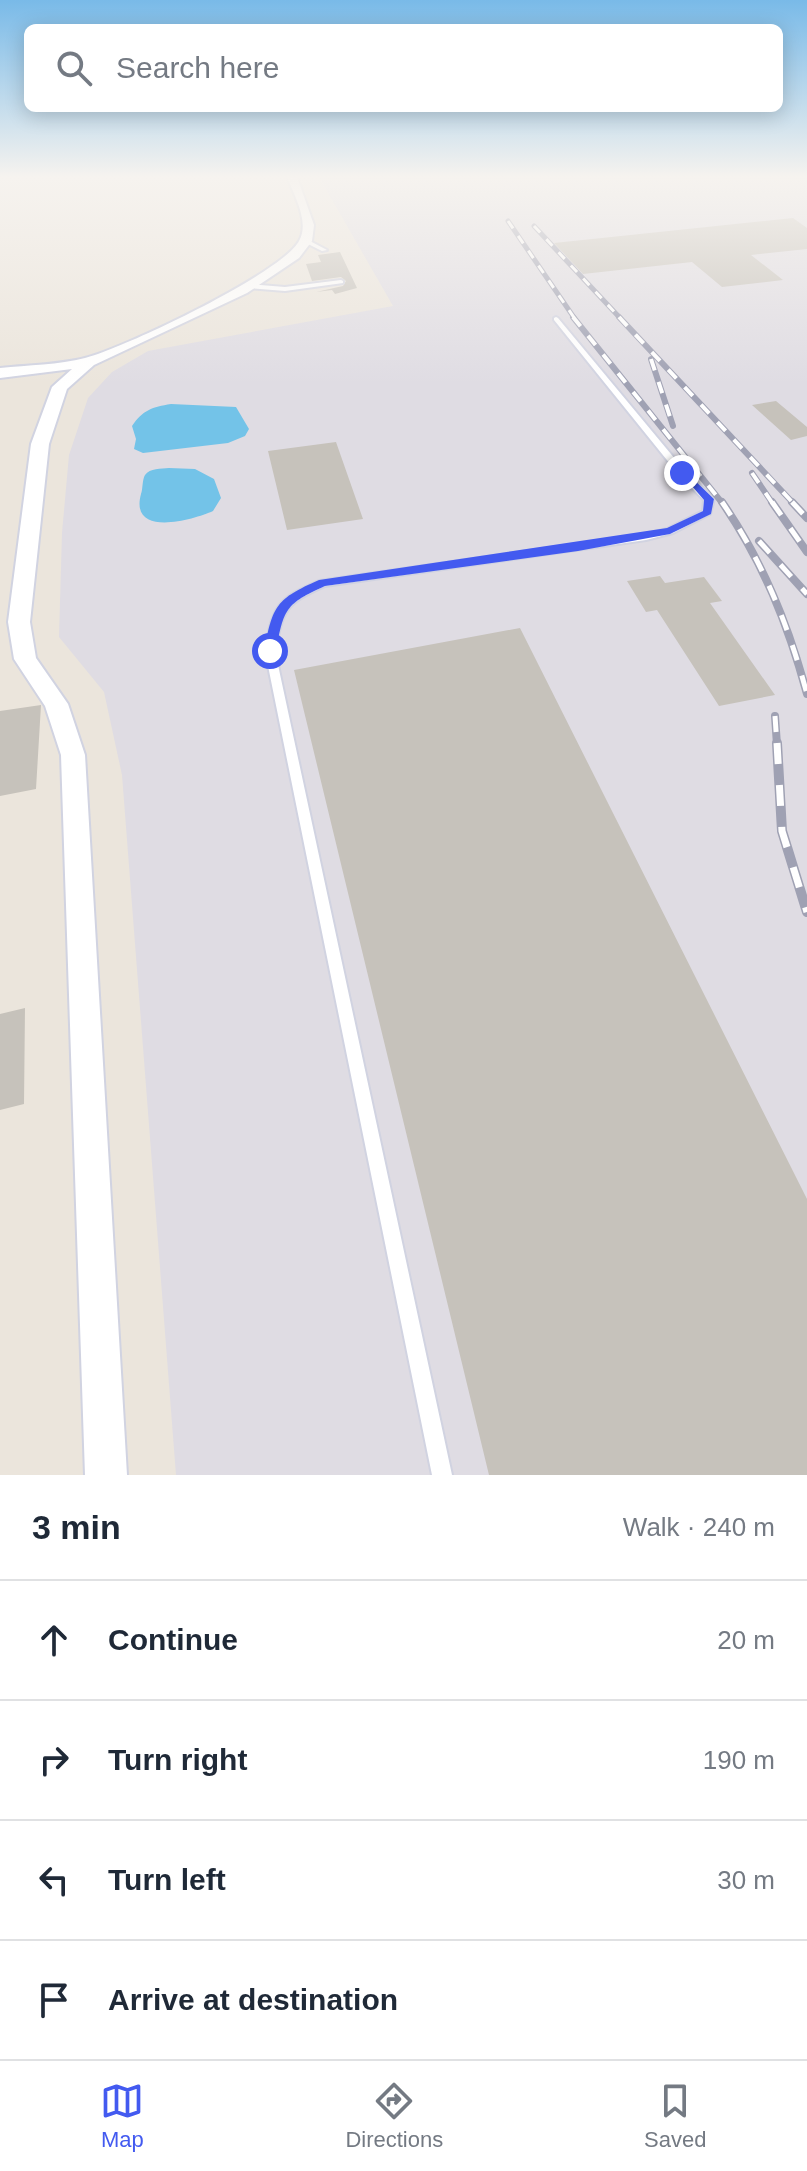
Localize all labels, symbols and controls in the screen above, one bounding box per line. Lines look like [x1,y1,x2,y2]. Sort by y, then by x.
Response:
search box [24,24,783,112]
icon: search [52,46,96,90]
text: Search here [116,51,279,84]
route end [664,455,700,491]
route start [252,633,288,669]
text: 3 min [32,1508,121,1546]
text: Walk · 240 m [623,1512,775,1542]
icon: ahead [32,1618,76,1662]
text: Continue [108,1623,238,1656]
text: 20 m [717,1625,775,1655]
icon: right [32,1738,76,1782]
text: Turn right [108,1743,247,1776]
text: 190 m [703,1745,775,1775]
icon: left [32,1858,76,1902]
text: Turn left [108,1863,226,1896]
text: 30 m [717,1865,775,1895]
icon: arrive [32,1978,76,2022]
text: Arrive at destination [108,1983,398,2016]
tab: Map [100,2079,144,2153]
tab: Directions [345,2079,443,2153]
tab: Saved [644,2079,707,2153]

